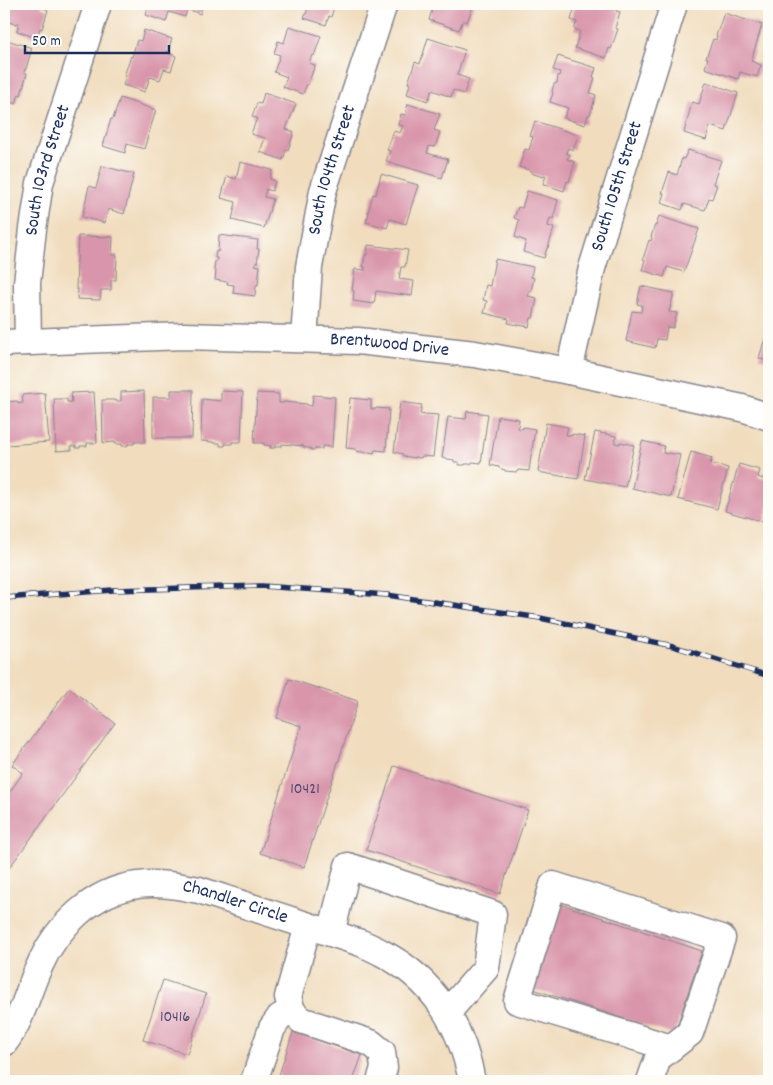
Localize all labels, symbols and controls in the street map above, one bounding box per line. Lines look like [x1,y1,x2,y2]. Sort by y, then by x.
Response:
scale bar [25,22,169,54]
text: 50 m [32,31,61,53]
street label: South 103rd Street [19,101,78,237]
street label: South 104th Street [302,102,364,237]
street label: South 105th Street [584,118,650,255]
street label: Brentwood Drive [330,327,450,365]
house number: 10421 [290,778,320,801]
street label: Chandler Circle [180,874,292,932]
house number: 10416 [160,1006,190,1029]

